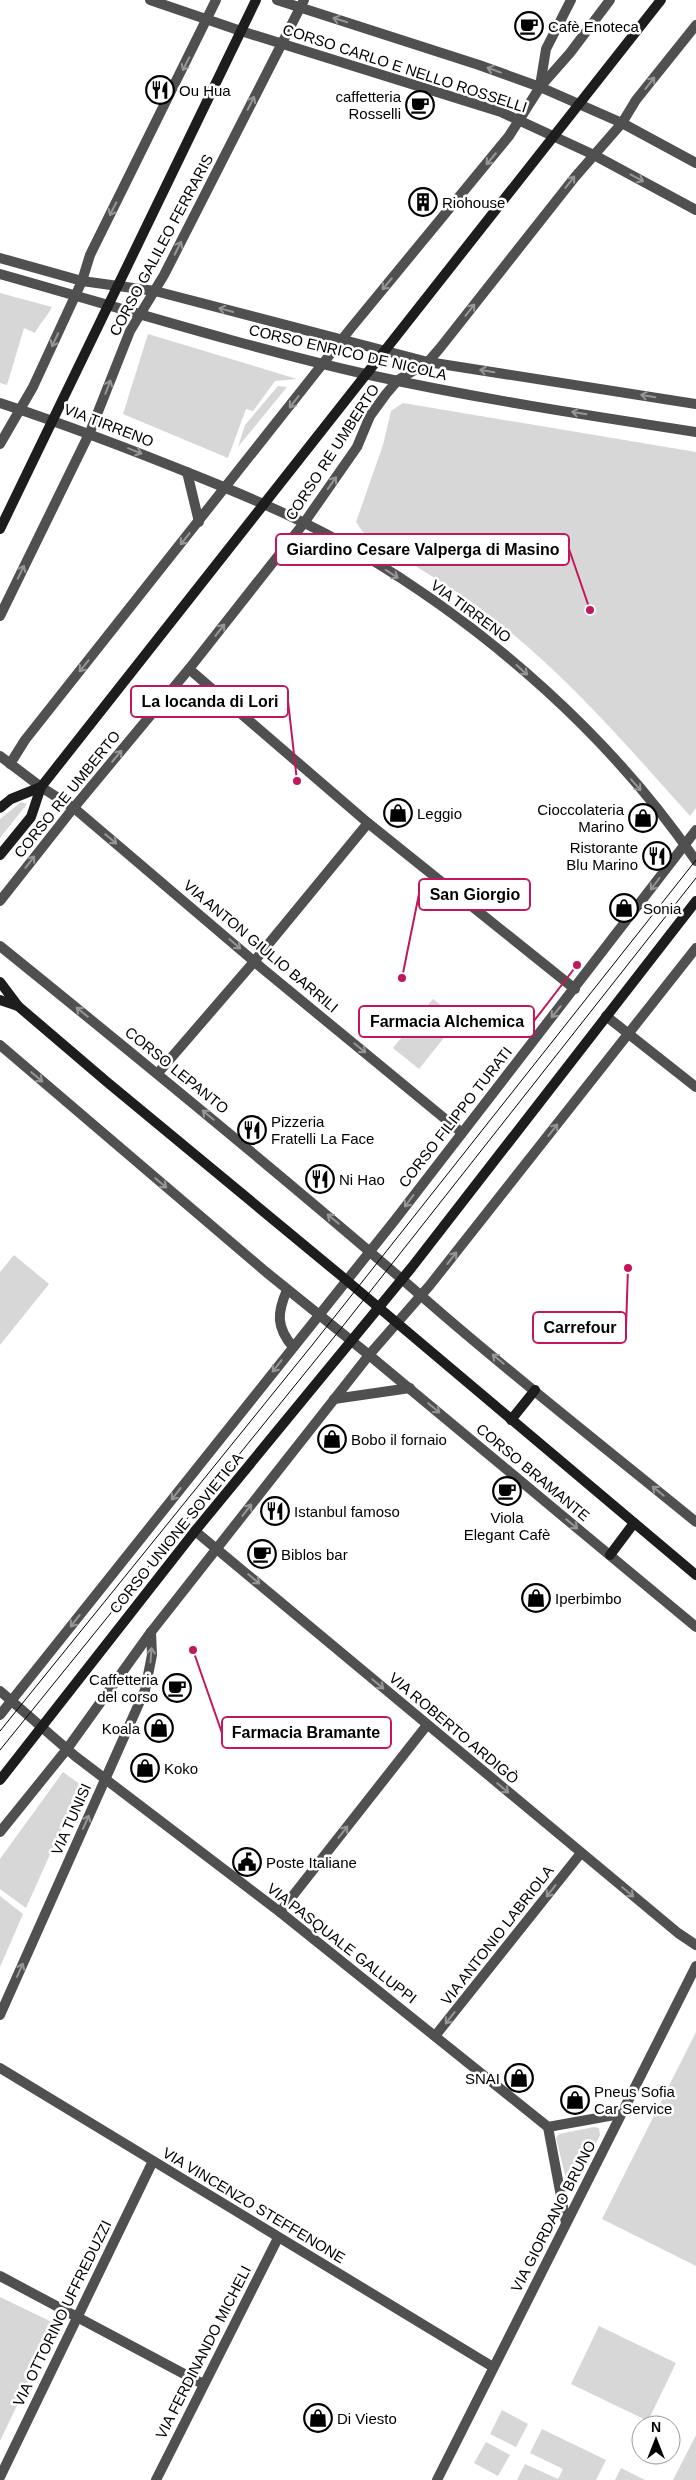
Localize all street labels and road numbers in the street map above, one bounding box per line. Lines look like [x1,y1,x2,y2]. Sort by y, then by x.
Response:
street label: CORSO CARLO E NELLO ROSSELLI [281,20,529,116]
street label: CORSO GALILEO FERRARIS [106,151,216,339]
street label: CORSO ENRICO DE NICOLA [247,321,449,383]
street label: CORSO RE UMBERTO [282,381,382,523]
street label: VIA TIRRENO [62,400,156,450]
street label: VIA TIRRENO [428,576,514,646]
street label: CORSO RE UMBERTO [10,727,124,861]
street label: VIA ANTON GIULIO BARRILI [180,876,342,1016]
street label: CORSO LEPANTO [122,1023,232,1117]
street label: CORSO FILIPPO TURATI [395,1043,515,1191]
street label: CORSO BRAMANTE [473,1420,593,1524]
street label: CORSO UNIONE SOVIETICA [106,1449,246,1617]
street label: VIA ROBERTO ARDIGÒ [386,1669,522,1787]
street label: VIA TUNISI [48,1781,94,1857]
street label: VIA ANTONIO LABRIOLA [437,1862,557,2008]
street label: VIA PASQUALE GALLUPPI [264,1879,420,2007]
street label: VIA GIORDANO BRUNO [507,2138,599,2294]
street label: VIA VINCENZO STEFFENONE [160,2144,348,2266]
street label: VIA OTTORINO UFFREDUZZI [9,2217,115,2409]
street label: VIA FERDINANDO MICHELI [152,2263,254,2441]

